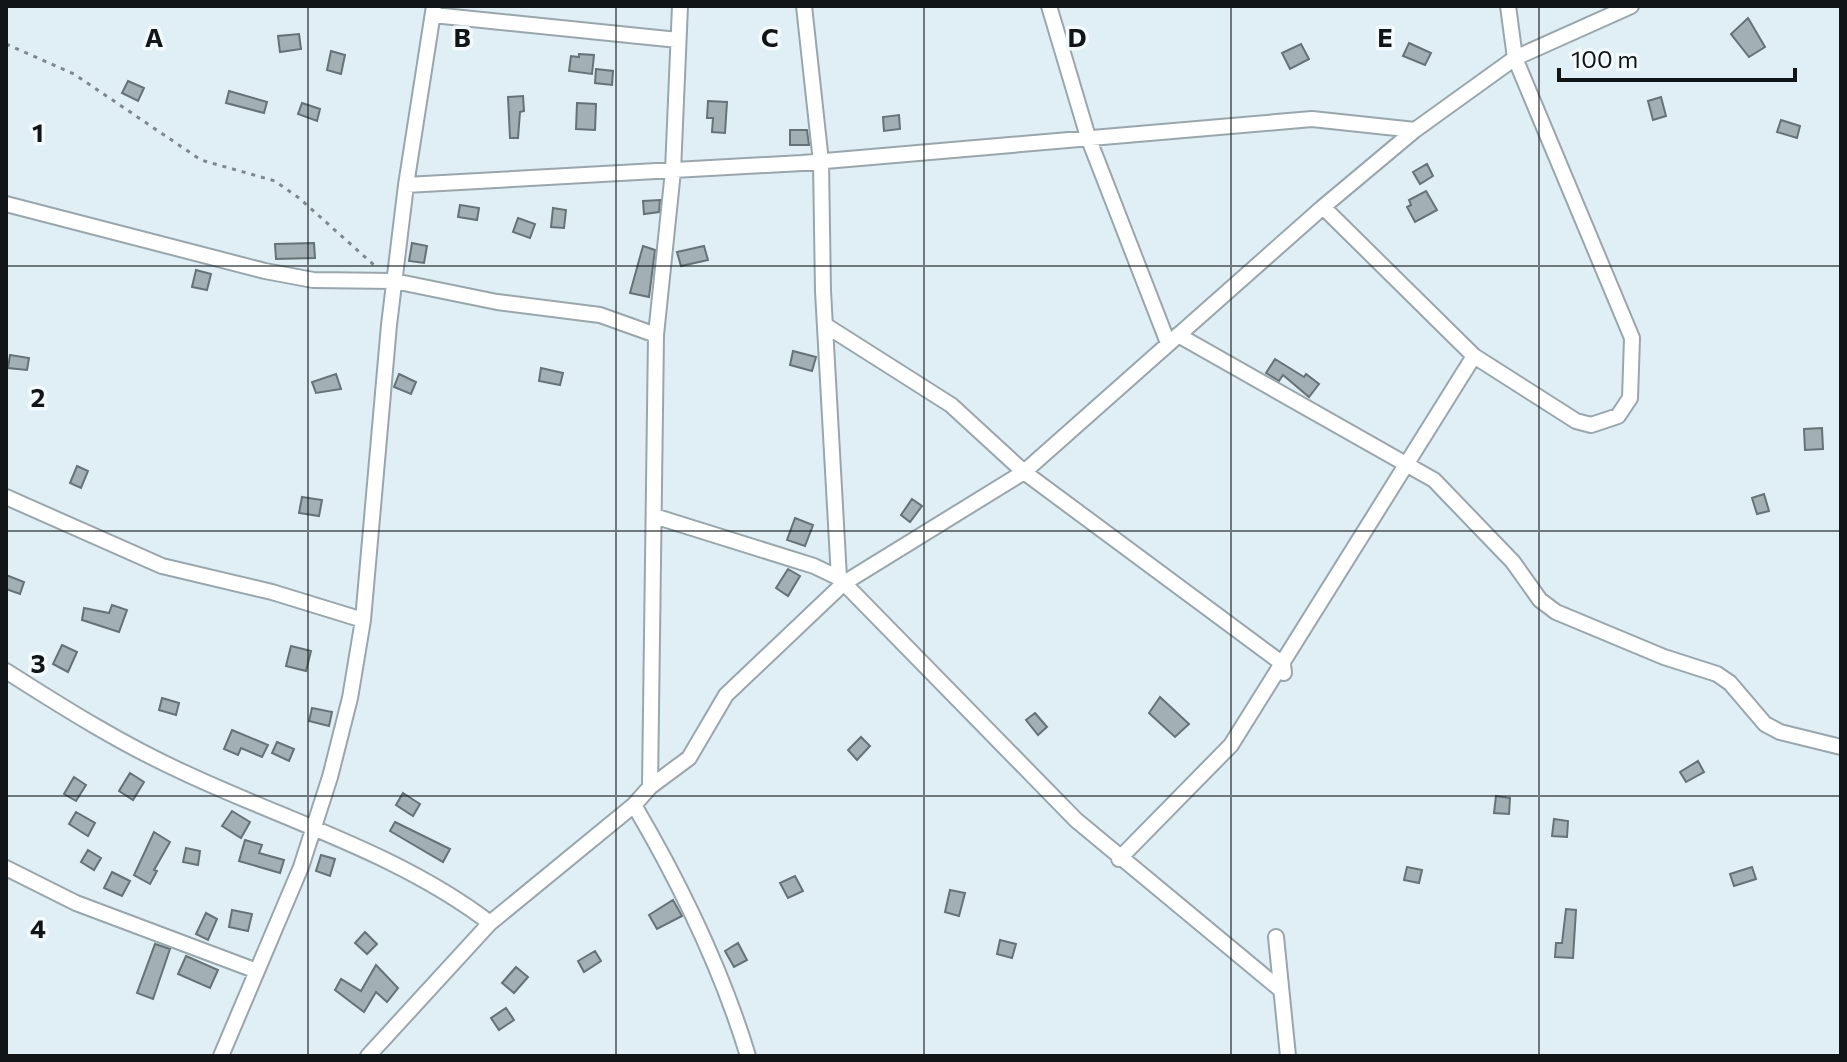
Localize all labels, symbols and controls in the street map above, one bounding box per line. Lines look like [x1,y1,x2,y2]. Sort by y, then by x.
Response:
text: A [145,21,164,52]
text: B [453,21,471,52]
text: C [761,21,779,52]
text: D [1067,21,1087,52]
text: E [1377,21,1393,52]
scale bar [1559,32,1795,82]
text: 100 m [1571,44,1638,73]
text: 1 [32,116,44,147]
text: 2 [31,381,45,412]
text: 3 [30,647,46,678]
text: 4 [30,912,46,943]

